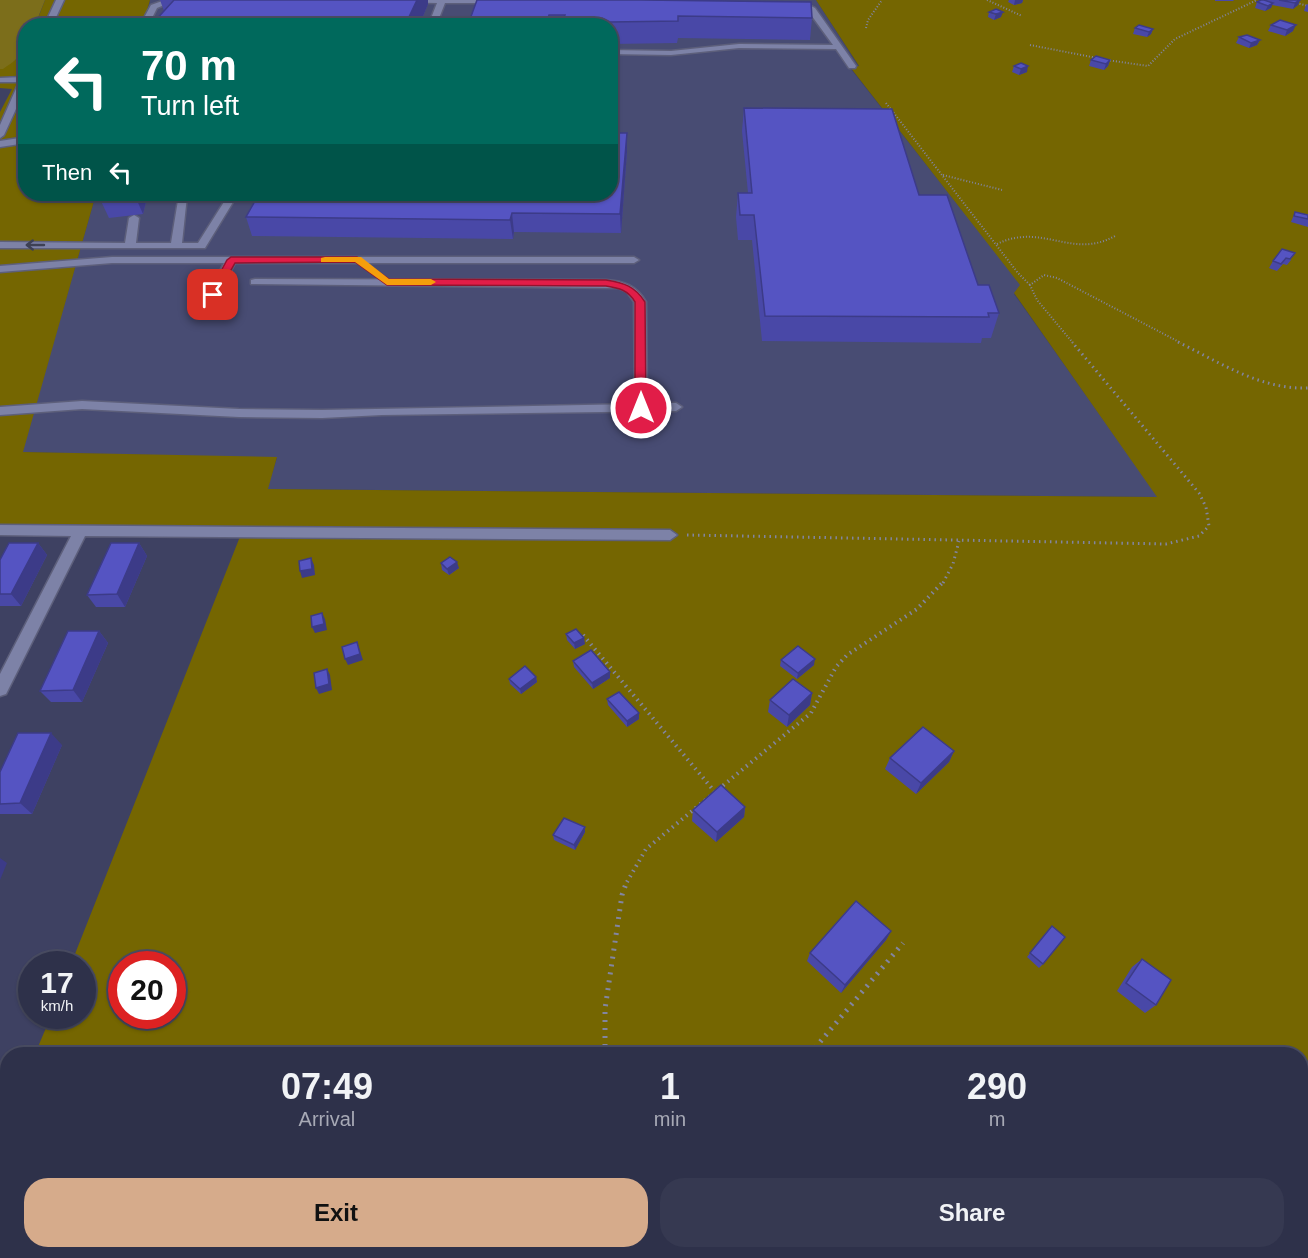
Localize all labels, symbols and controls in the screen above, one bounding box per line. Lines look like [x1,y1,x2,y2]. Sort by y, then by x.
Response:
icon: left [42,42,120,120]
text: 70 m [141,42,237,89]
text: Turn left [141,91,239,121]
icon: left [104,156,137,189]
text: Then [42,160,92,185]
one-way arrow [26,239,46,251]
pin [187,269,238,320]
icon: arrive [196,278,229,311]
position arrow [609,376,673,440]
speed limit sign: 20 [108,951,186,1029]
text: 17 [40,966,74,999]
text: km/h [41,997,73,1014]
text: 07:49 [281,1066,373,1107]
text: 1 [660,1066,680,1107]
text: 290 [967,1066,1027,1107]
text: Arrival [299,1108,355,1130]
text: min [654,1108,686,1130]
text: m [989,1108,1005,1130]
button: Exit [24,1178,648,1247]
button: Share [660,1178,1284,1247]

